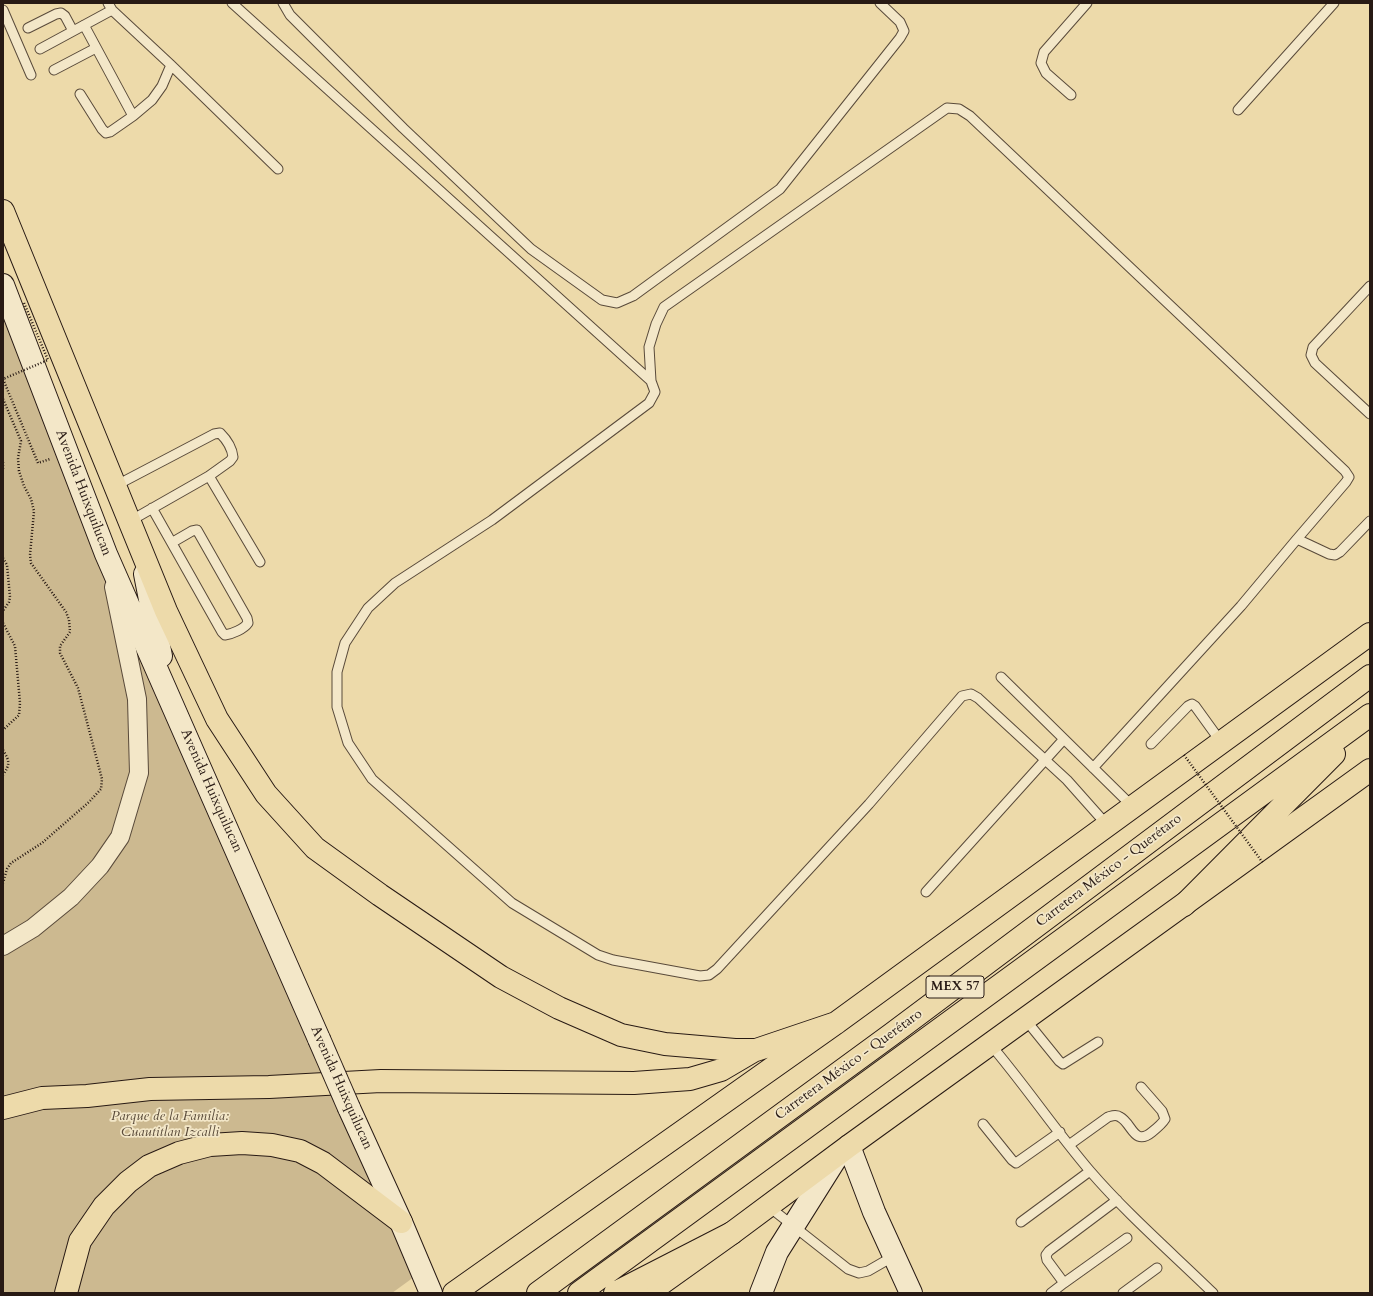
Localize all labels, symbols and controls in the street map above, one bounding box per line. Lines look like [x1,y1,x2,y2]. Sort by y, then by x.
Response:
street label: Avenida Huixquilucan [51,428,115,558]
street label: Avenida Huixquilucan [176,727,246,855]
street label: Carretera México - Querétaro [1033,811,1185,931]
road number: MEX 57 [926,976,984,998]
street label: Carretera México - Querétaro [772,1006,926,1124]
street label: Avenida Huixquilucan [306,1024,376,1152]
park label: Parque de la Familia: Cuautitlan Izcalli [111,1109,229,1142]

